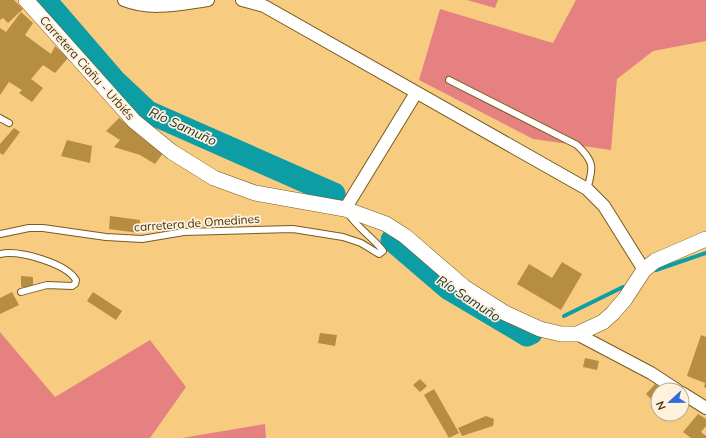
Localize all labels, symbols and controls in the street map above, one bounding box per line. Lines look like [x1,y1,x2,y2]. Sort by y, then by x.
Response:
street label: Carretera Ciañu - Urbiés [37,13,138,123]
water label: Río Samuño [147,103,219,149]
street label: carretera de Omedines [133,211,261,234]
water label: Río Samuño [434,271,504,325]
north arrow [650,382,690,422]
text: N [653,399,669,412]

